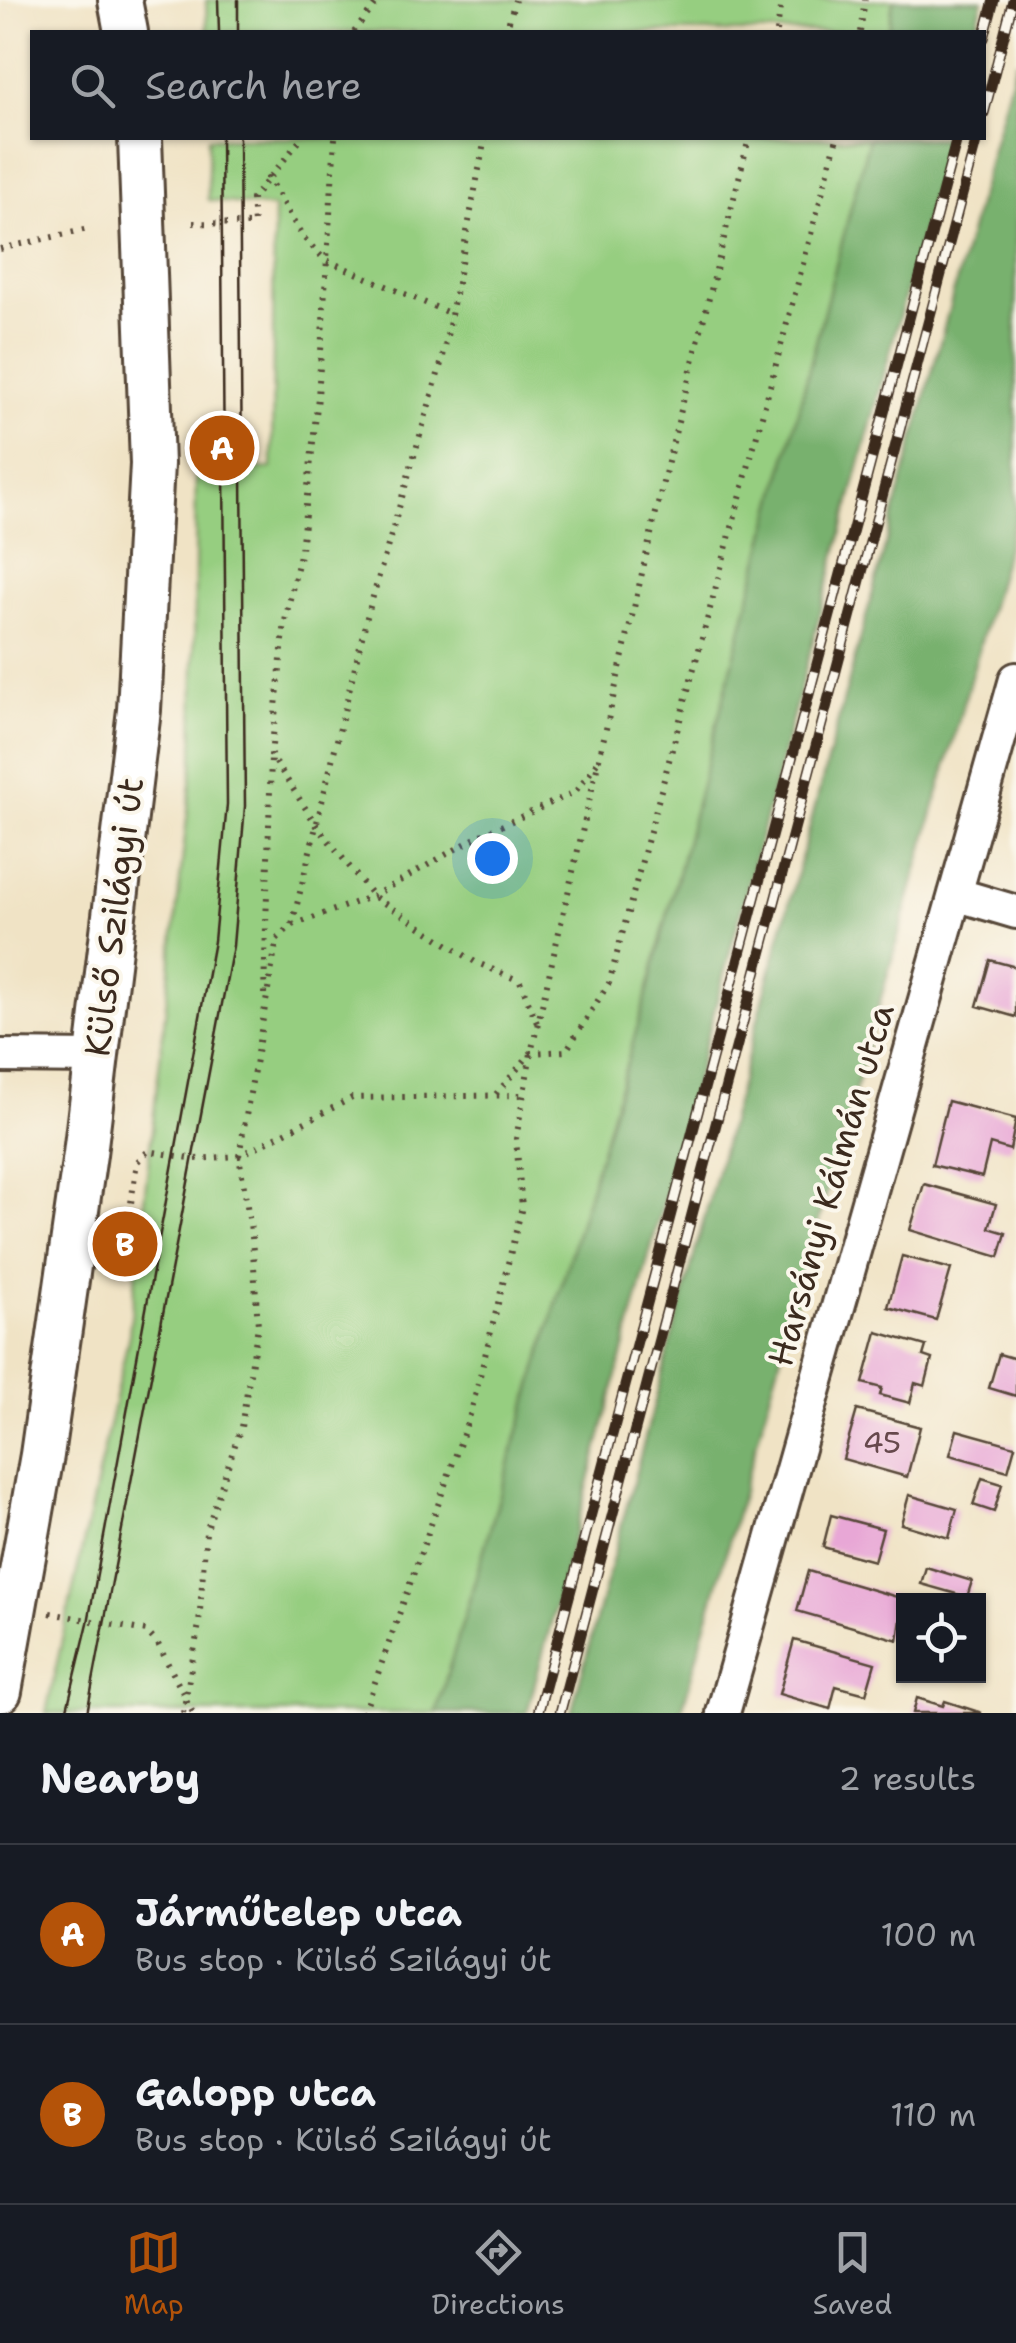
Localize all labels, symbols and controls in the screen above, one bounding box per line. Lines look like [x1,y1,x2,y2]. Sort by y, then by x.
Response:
search box [30,30,986,140]
icon: search [65,58,120,113]
text: Search here [145,60,362,111]
pin: A [190,410,254,486]
street label: Külső Szilágyi út [73,775,154,1059]
your location [467,833,518,884]
street label: Harsányi Kálmán utca [756,998,905,1372]
pin: B [92,1206,158,1282]
house number: 45 [863,1422,901,1463]
map controls [896,1593,986,1683]
button: locate [896,1593,986,1683]
text: Nearby [40,1750,200,1806]
text: 2 results [839,1757,976,1800]
text: Járműtelep utca [135,1887,462,1938]
text: A [60,1913,85,1956]
text: 100 m [880,1913,976,1956]
text: Bus stop · Külső Szilágyi út [135,1938,552,1981]
text: Galopp utca [135,2067,376,2118]
text: B [63,2093,82,2136]
text: 110 m [890,2093,976,2136]
text: Bus stop · Külső Szilágyi út [135,2118,552,2161]
tab: Map [124,2225,184,2323]
tab: Directions [431,2225,565,2323]
tab: Saved [813,2225,892,2323]

